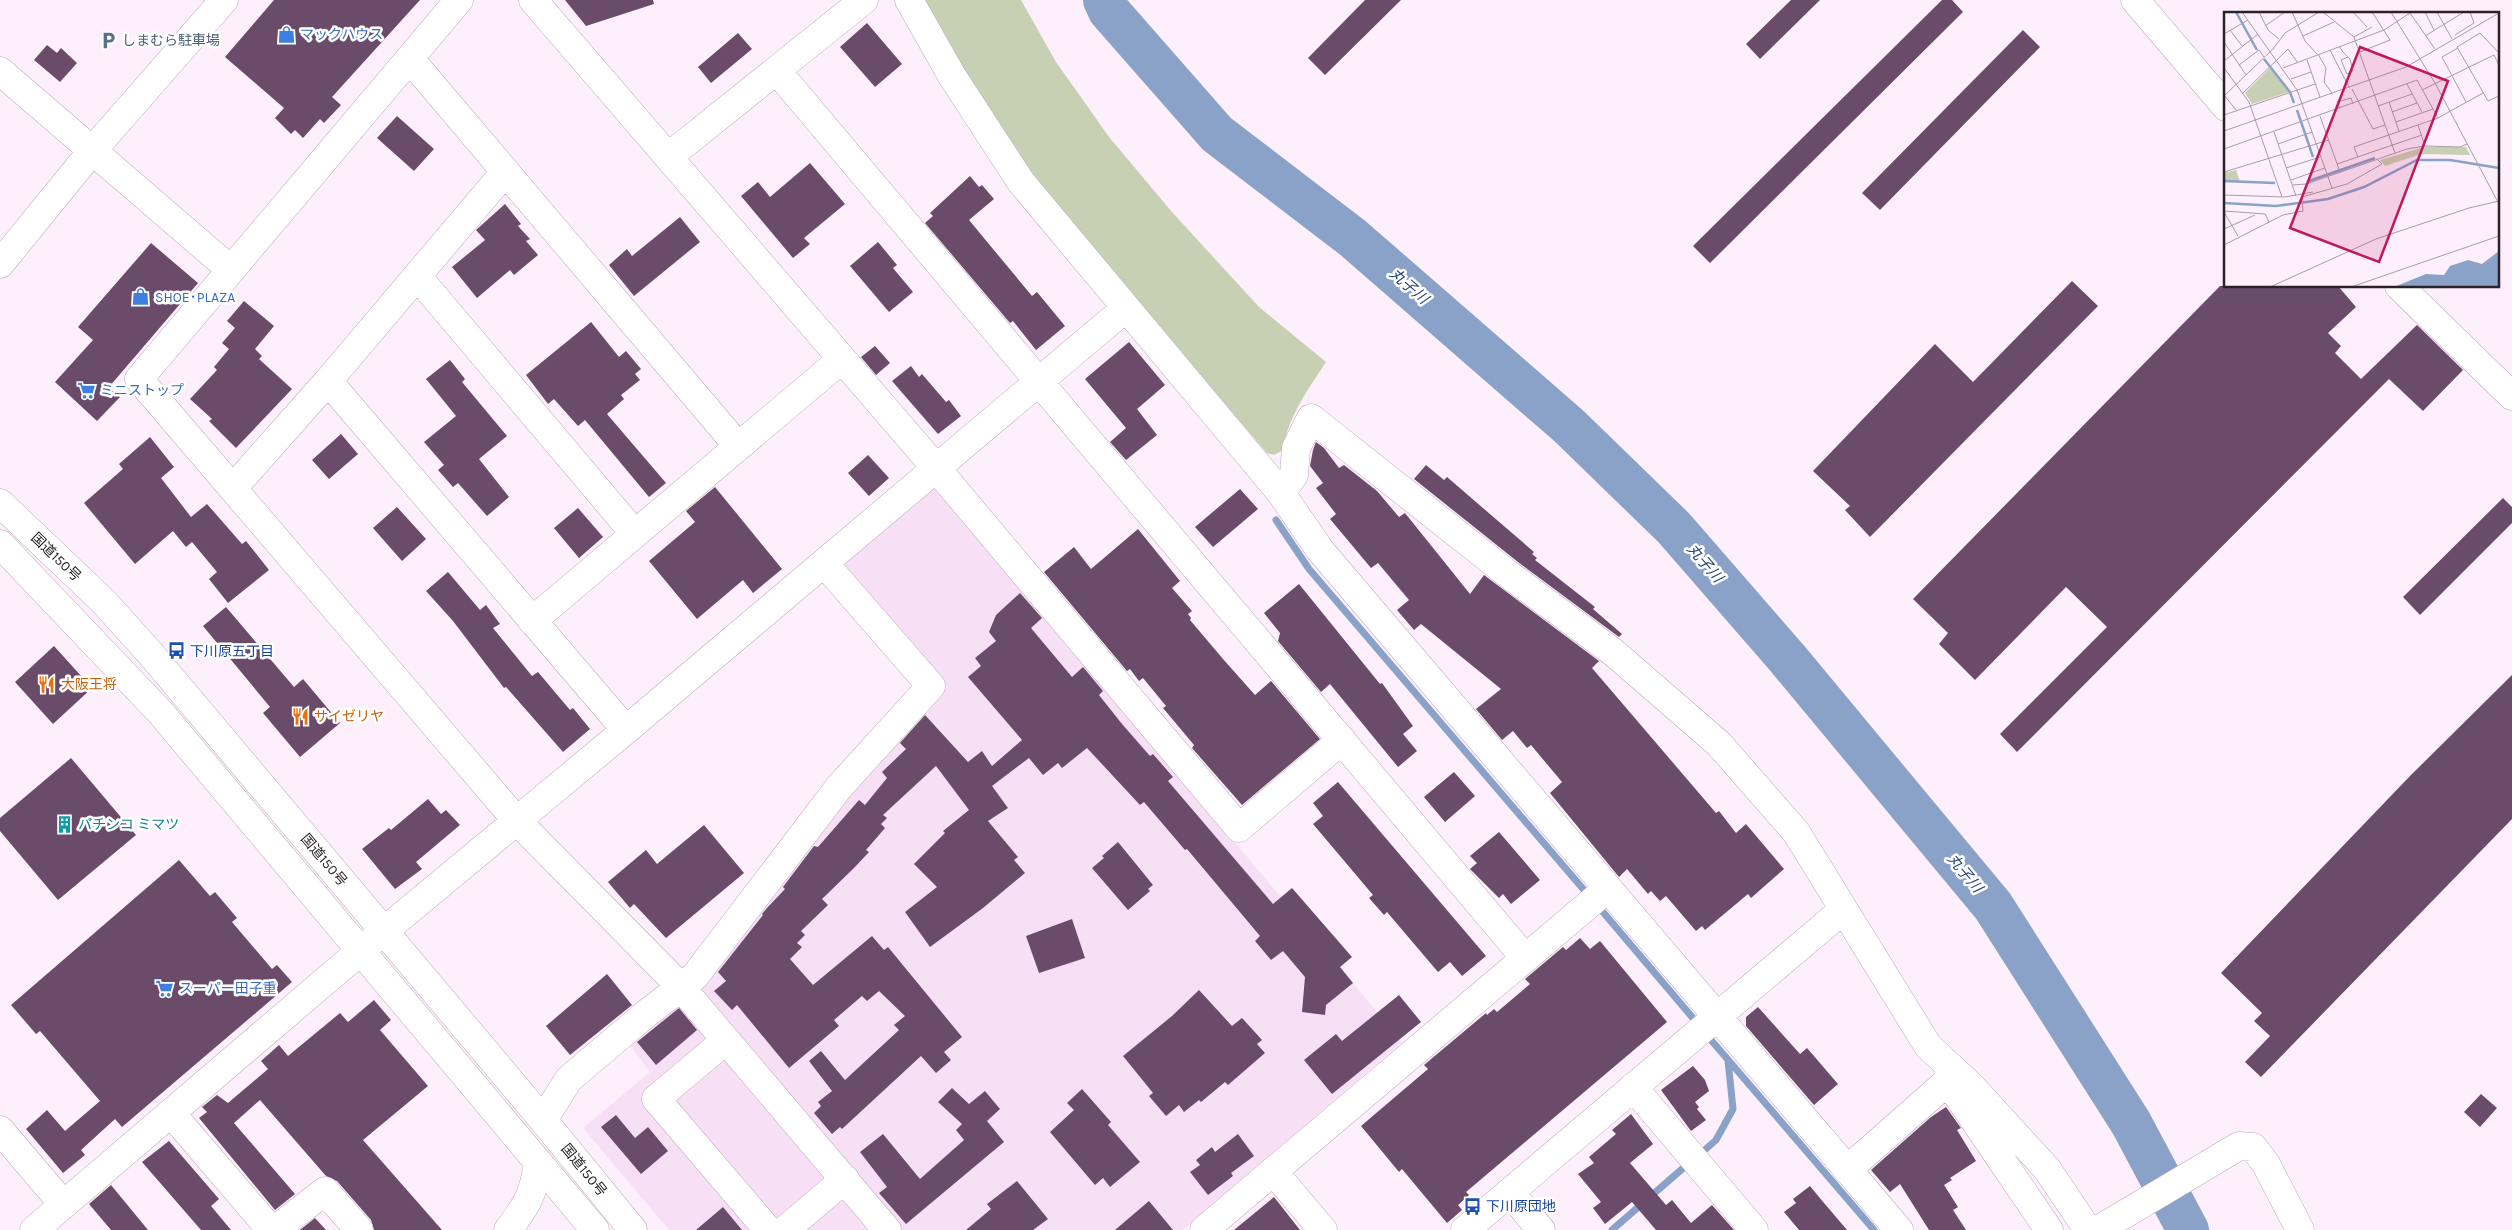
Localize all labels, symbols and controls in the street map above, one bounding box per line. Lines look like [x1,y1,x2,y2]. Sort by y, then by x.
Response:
inset map [2224,12,2500,288]
shop icon: マックハウス [276,24,296,44]
place label: マックハウス [300,26,383,43]
parking icon: しまむら駐車場 [98,30,118,50]
place label: しまむら駐車場 [122,32,220,49]
water label: 丸子川 [1386,264,1433,309]
shop icon: SHOE･PLAZA [131,287,151,307]
place label: SHOE･PLAZA [155,289,235,306]
supermarket icon: ミニストップ [76,380,96,400]
place label: ミニストップ [100,382,184,399]
street label: 国道150号 [27,529,85,585]
water label: 丸子川 [1683,540,1728,587]
bus stop icon: 下川原五丁目 [166,641,186,661]
place label: 下川原五丁目 [190,643,274,660]
restaurant icon: 大阪王将 [37,674,57,694]
place label: 大阪王将 [61,676,117,693]
restaurant icon: サイゼリヤ [290,706,310,726]
place label: サイゼリヤ [314,708,384,725]
building icon: パチンコ ミマツ [54,814,74,834]
place label: パチンコ ミマツ [78,816,179,833]
street label: 国道150号 [297,830,351,890]
water label: 丸子川 [1944,850,1988,898]
supermarket icon: スーパー田子重 [155,978,175,998]
place label: スーパー田子重 [179,980,277,997]
street label: 国道150号 [558,1140,610,1200]
bus stop icon: 下川原団地 [1462,1196,1482,1216]
place label: 下川原団地 [1486,1198,1556,1215]

